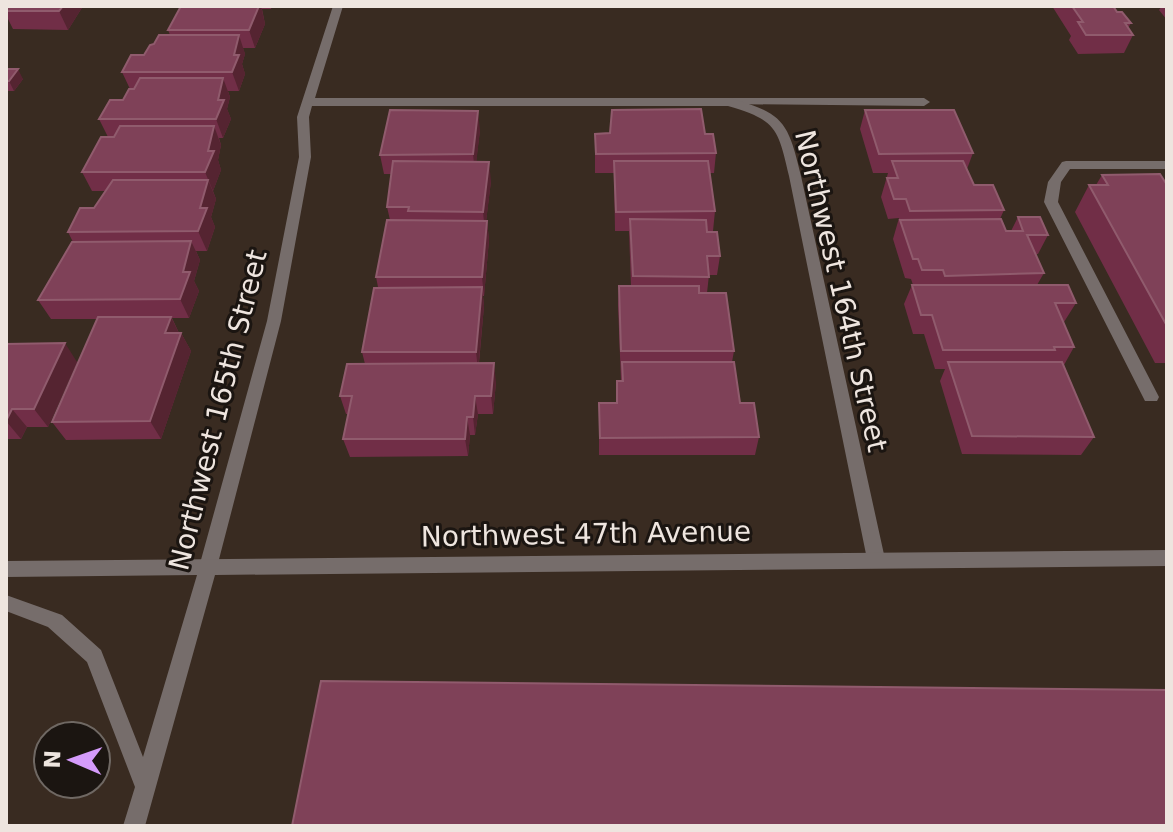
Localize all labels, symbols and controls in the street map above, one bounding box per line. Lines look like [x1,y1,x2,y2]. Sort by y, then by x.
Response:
street label: Northwest 164th Street [788,127,894,455]
street label: Northwest 165th Street [162,246,274,574]
street label: Northwest 47th Avenue [421,515,751,553]
north arrow [32,720,112,800]
text: N [40,750,65,769]

